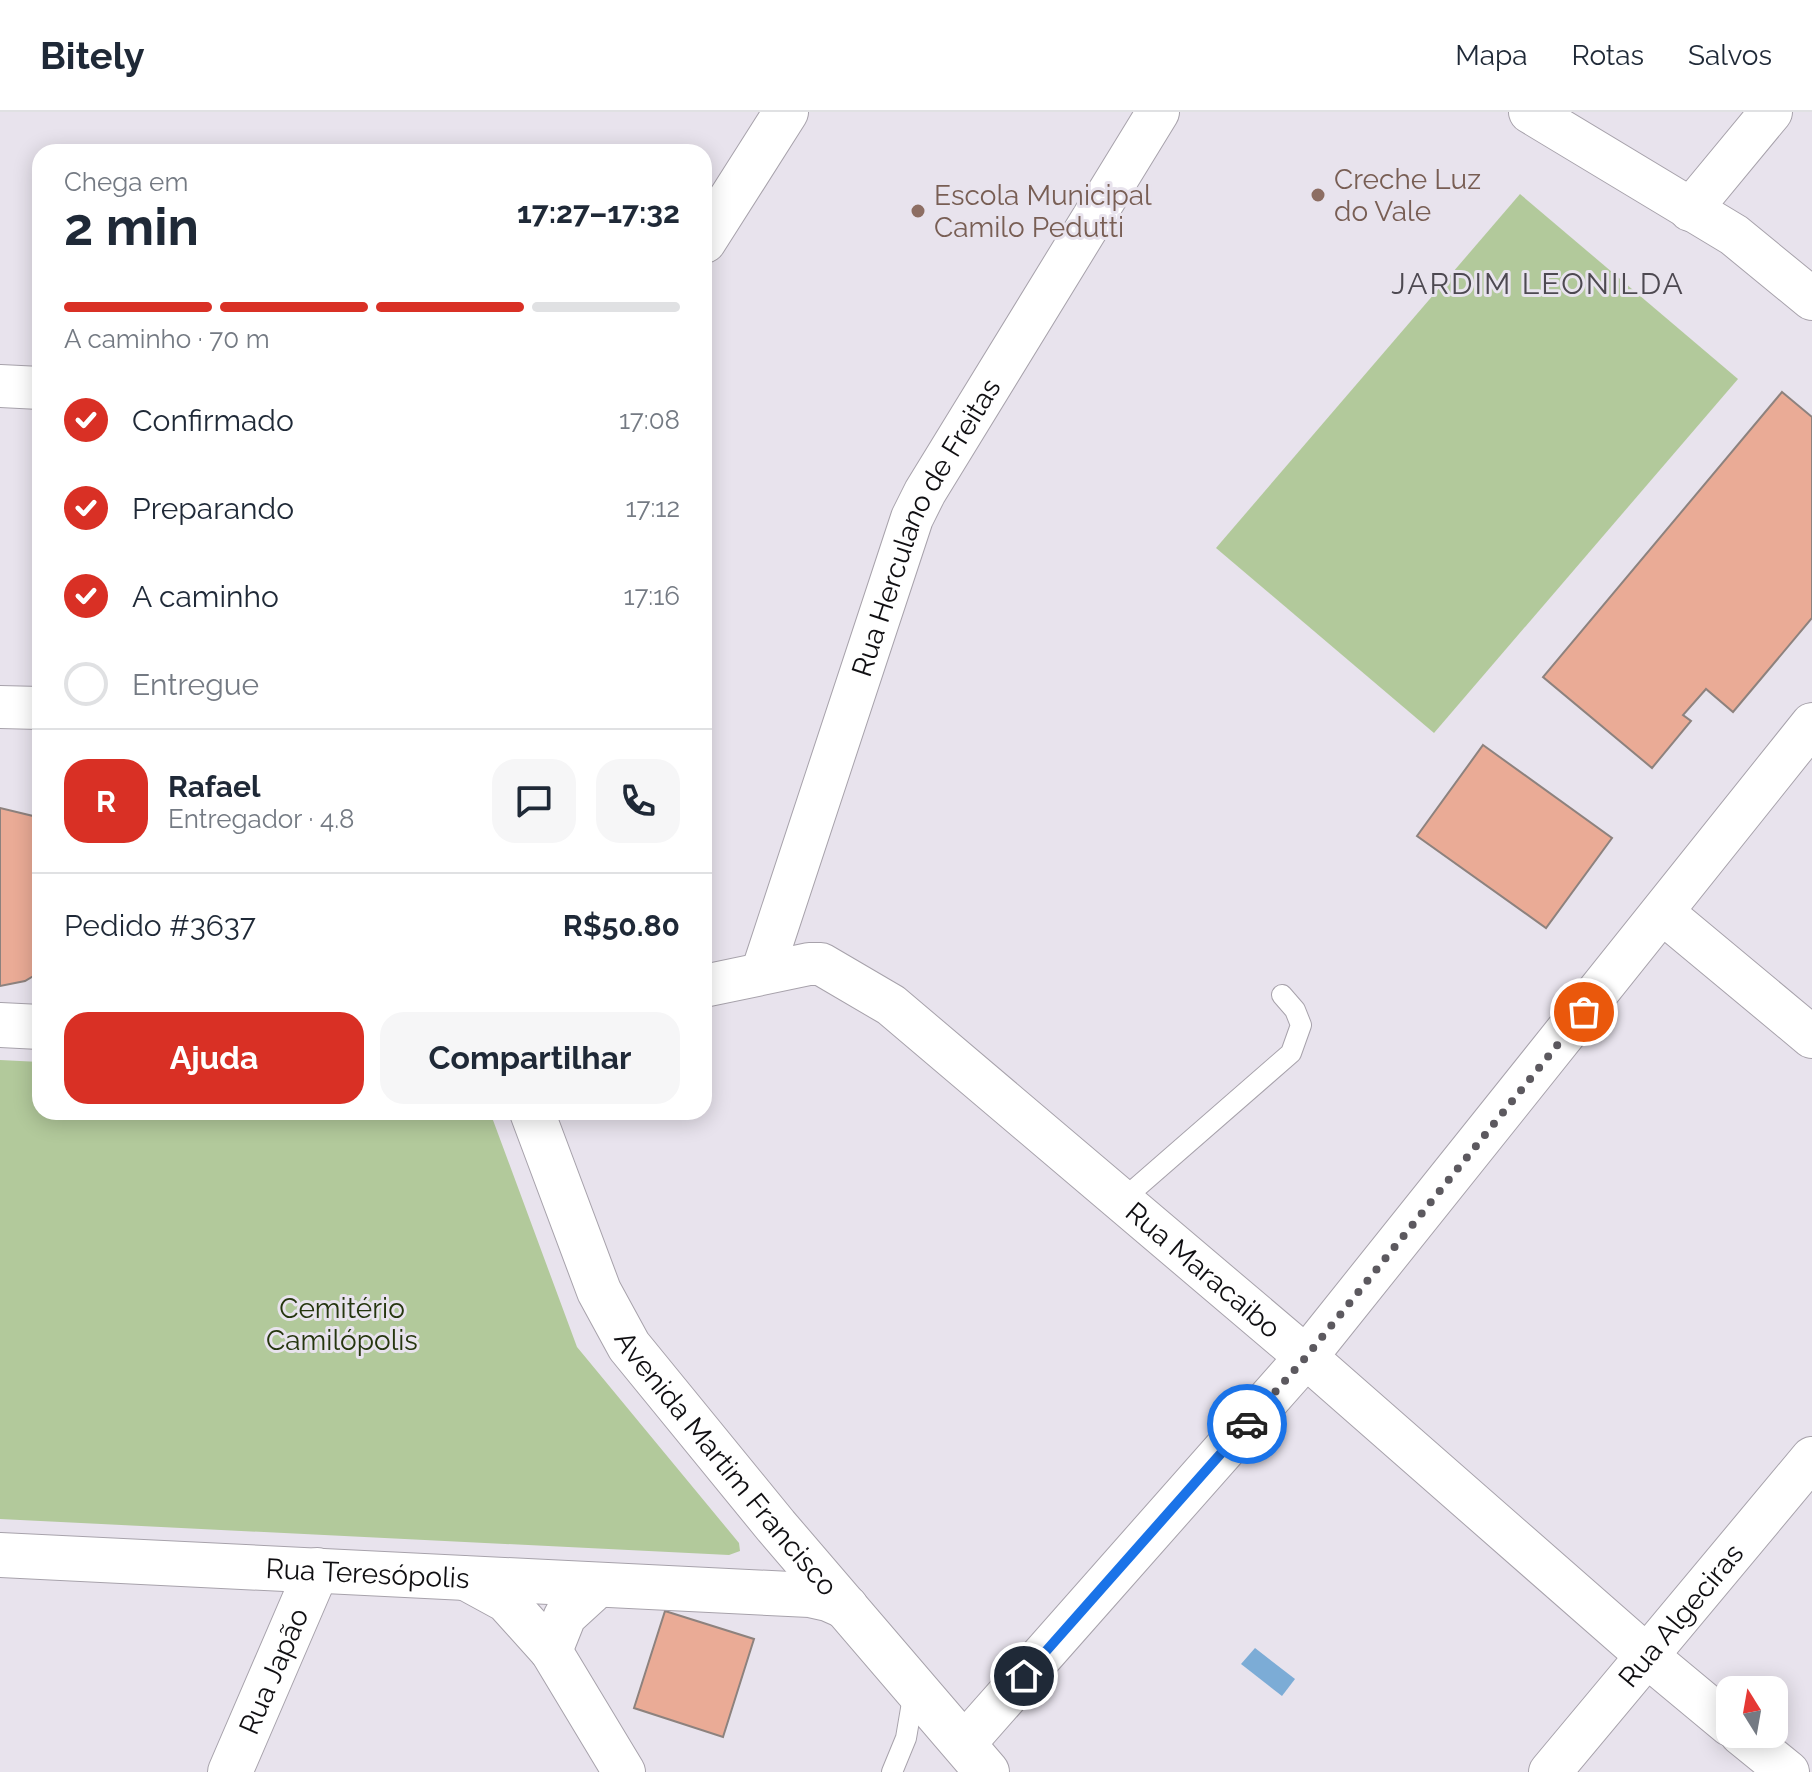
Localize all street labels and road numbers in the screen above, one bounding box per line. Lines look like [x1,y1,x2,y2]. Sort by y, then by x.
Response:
street label: Rua Herculano de Freitas [844,372,1007,680]
street label: Rua Maracaibo [1119,1195,1287,1345]
street label: Avenida Martim Francisco [608,1326,845,1602]
street label: Rua Algeciras [1611,1537,1750,1694]
street label: Rua Teresópolis [265,1552,470,1595]
street label: Rua Japão [232,1603,315,1739]

